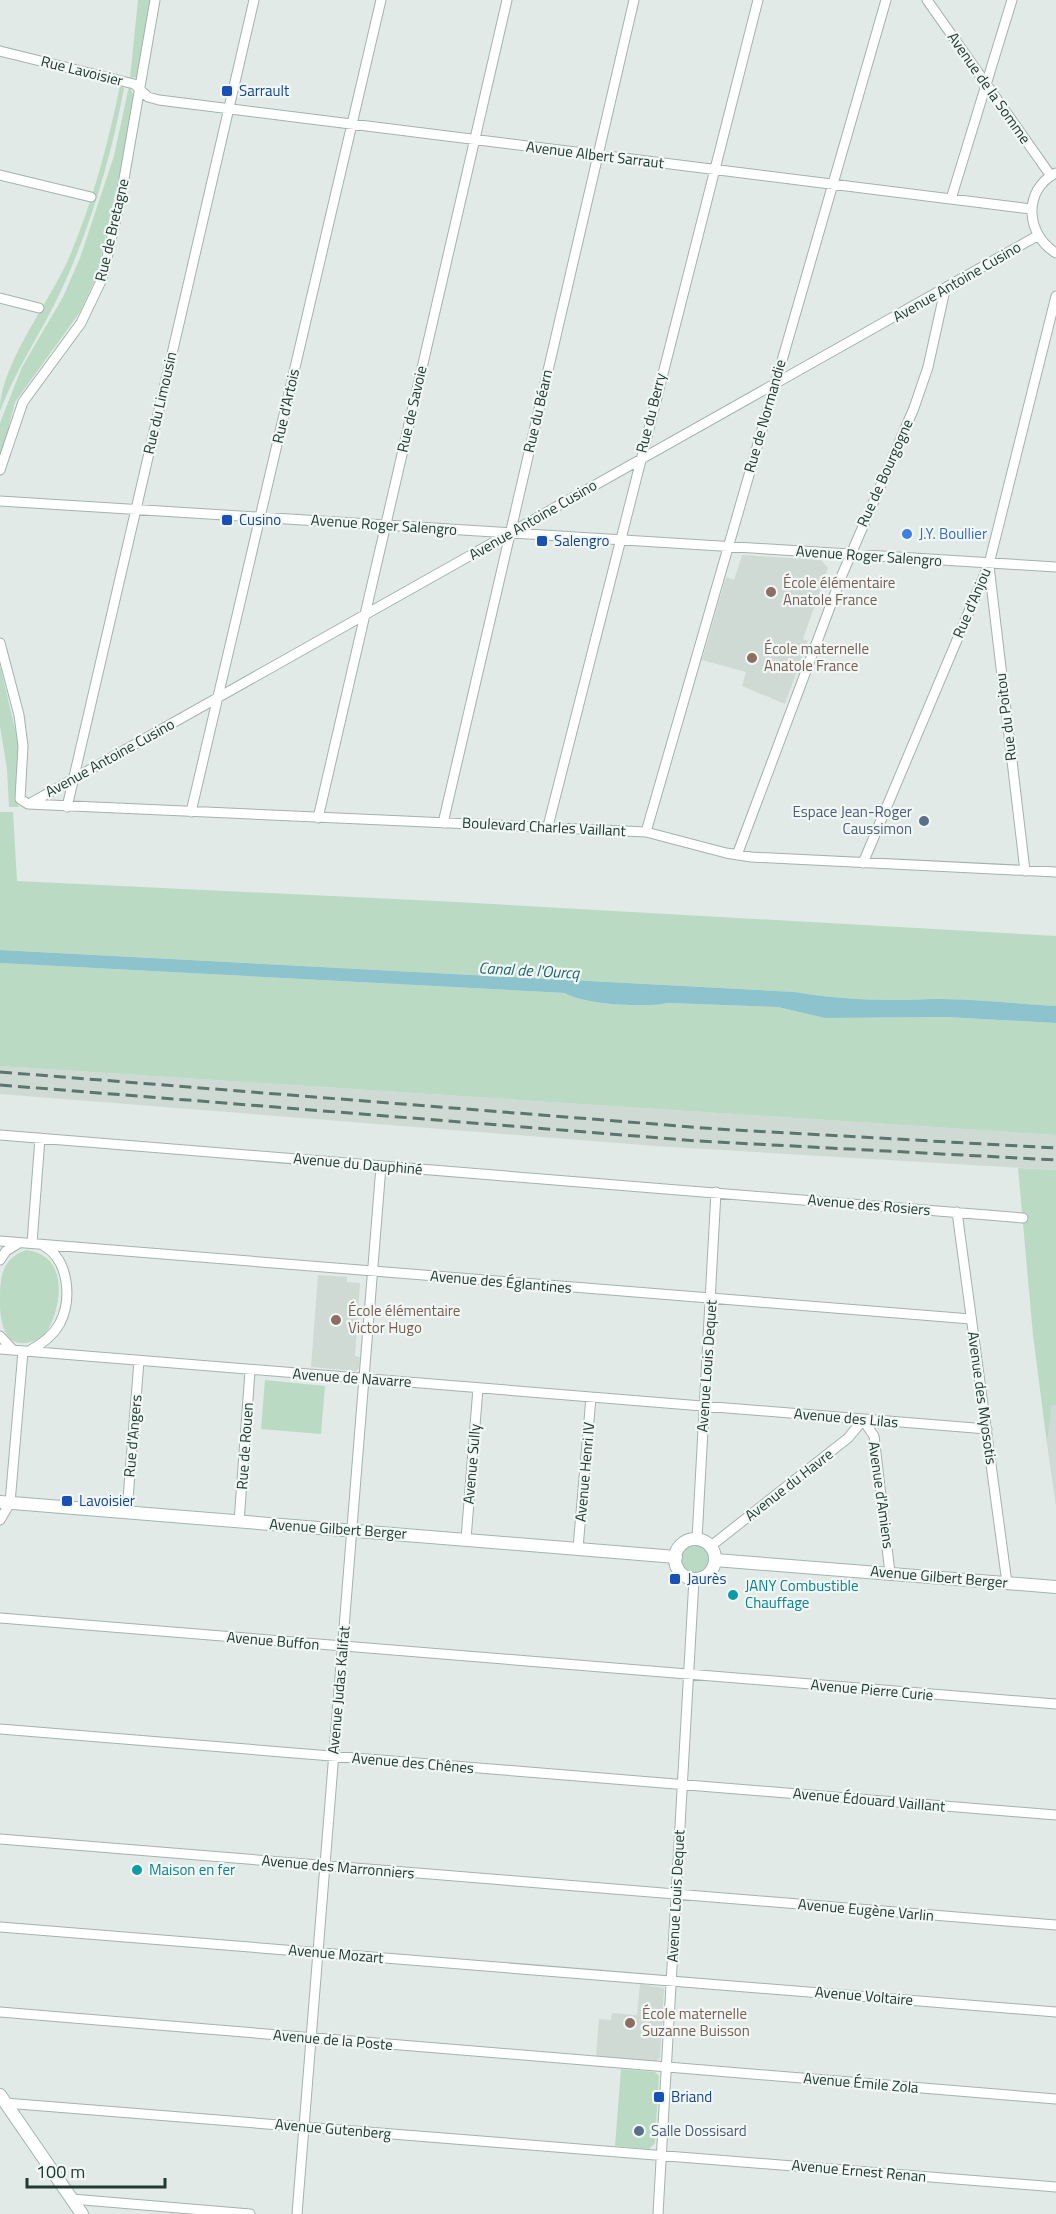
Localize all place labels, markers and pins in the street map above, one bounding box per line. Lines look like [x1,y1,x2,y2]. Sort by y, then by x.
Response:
place label: Sarrault [239,79,290,102]
marker: Sarrault [220,84,234,98]
place label: Cusino [239,508,281,531]
marker: Cusino [220,513,234,527]
place label: J.Y. Boullier [919,522,987,545]
marker: J.Y. Boullier [900,527,914,541]
place label: Salengro [554,529,609,552]
marker: Salengro [535,534,549,548]
place label: École élémentaire Anatole France [783,571,895,611]
marker: École élémentaire Anatole France [764,585,778,599]
place label: École maternelle Anatole France [764,637,869,677]
marker: École maternelle Anatole France [745,651,759,665]
place label: Espace Jean-Roger Caussimon [793,800,912,840]
marker: Espace Jean-Roger Caussimon [917,814,931,828]
place label: École élémentaire Victor Hugo [348,1299,460,1339]
marker: École élémentaire Victor Hugo [329,1313,343,1327]
place label: Lavoisier [79,1489,135,1512]
marker: Lavoisier [60,1494,74,1508]
place label: Jaurès [687,1567,726,1590]
marker: Jaurès [668,1572,682,1586]
place label: JANY Combustible Chauffage [745,1574,859,1614]
marker: JANY Combustible Chauffage [726,1588,740,1602]
place label: Maison en fer [149,1858,235,1881]
marker: Maison en fer [130,1863,144,1877]
place label: École maternelle Suzanne Buisson [642,2002,750,2042]
marker: École maternelle Suzanne Buisson [623,2016,637,2030]
place label: Briand [671,2085,712,2108]
marker: Briand [652,2090,666,2104]
place label: Salle Dossisard [651,2119,747,2142]
marker: Salle Dossisard [632,2124,646,2138]

